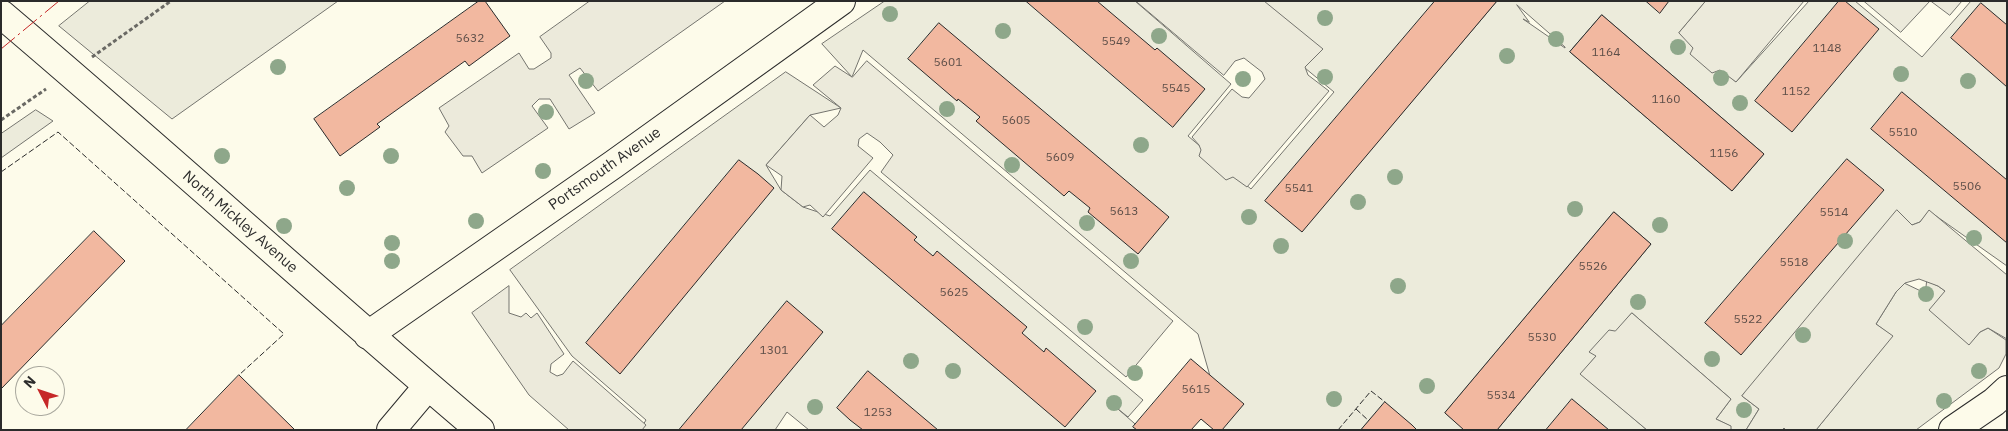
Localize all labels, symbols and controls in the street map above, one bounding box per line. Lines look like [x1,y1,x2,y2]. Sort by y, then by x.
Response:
house number: 5632 [456,32,484,46]
house number: 5549 [1102,35,1130,49]
house number: 1148 [1813,42,1841,56]
house number: 1164 [1592,46,1620,60]
house number: 5601 [934,56,962,70]
house number: 5545 [1162,82,1190,96]
house number: 1152 [1782,85,1810,99]
house number: 1160 [1652,93,1680,107]
house number: 5605 [1002,114,1030,128]
street label: Portsmouth Avenue [545,124,665,214]
house number: 5510 [1889,126,1917,140]
house number: 1156 [1710,147,1738,161]
house number: 5609 [1046,151,1074,165]
street label: North Mickley Avenue [179,167,301,277]
house number: 5506 [1953,180,1981,194]
house number: 5541 [1285,182,1313,196]
house number: 5613 [1110,205,1138,219]
house number: 5514 [1820,206,1848,220]
house number: 5518 [1780,256,1808,270]
house number: 5526 [1579,260,1607,274]
house number: 5625 [940,286,968,300]
house number: 5522 [1734,313,1762,327]
house number: 5530 [1528,331,1556,345]
house number: 1301 [760,344,788,358]
north arrow [15,366,65,416]
text: N [19,372,40,392]
house number: 5615 [1182,383,1210,397]
house number: 5534 [1487,389,1515,403]
house number: 1253 [864,406,892,420]

